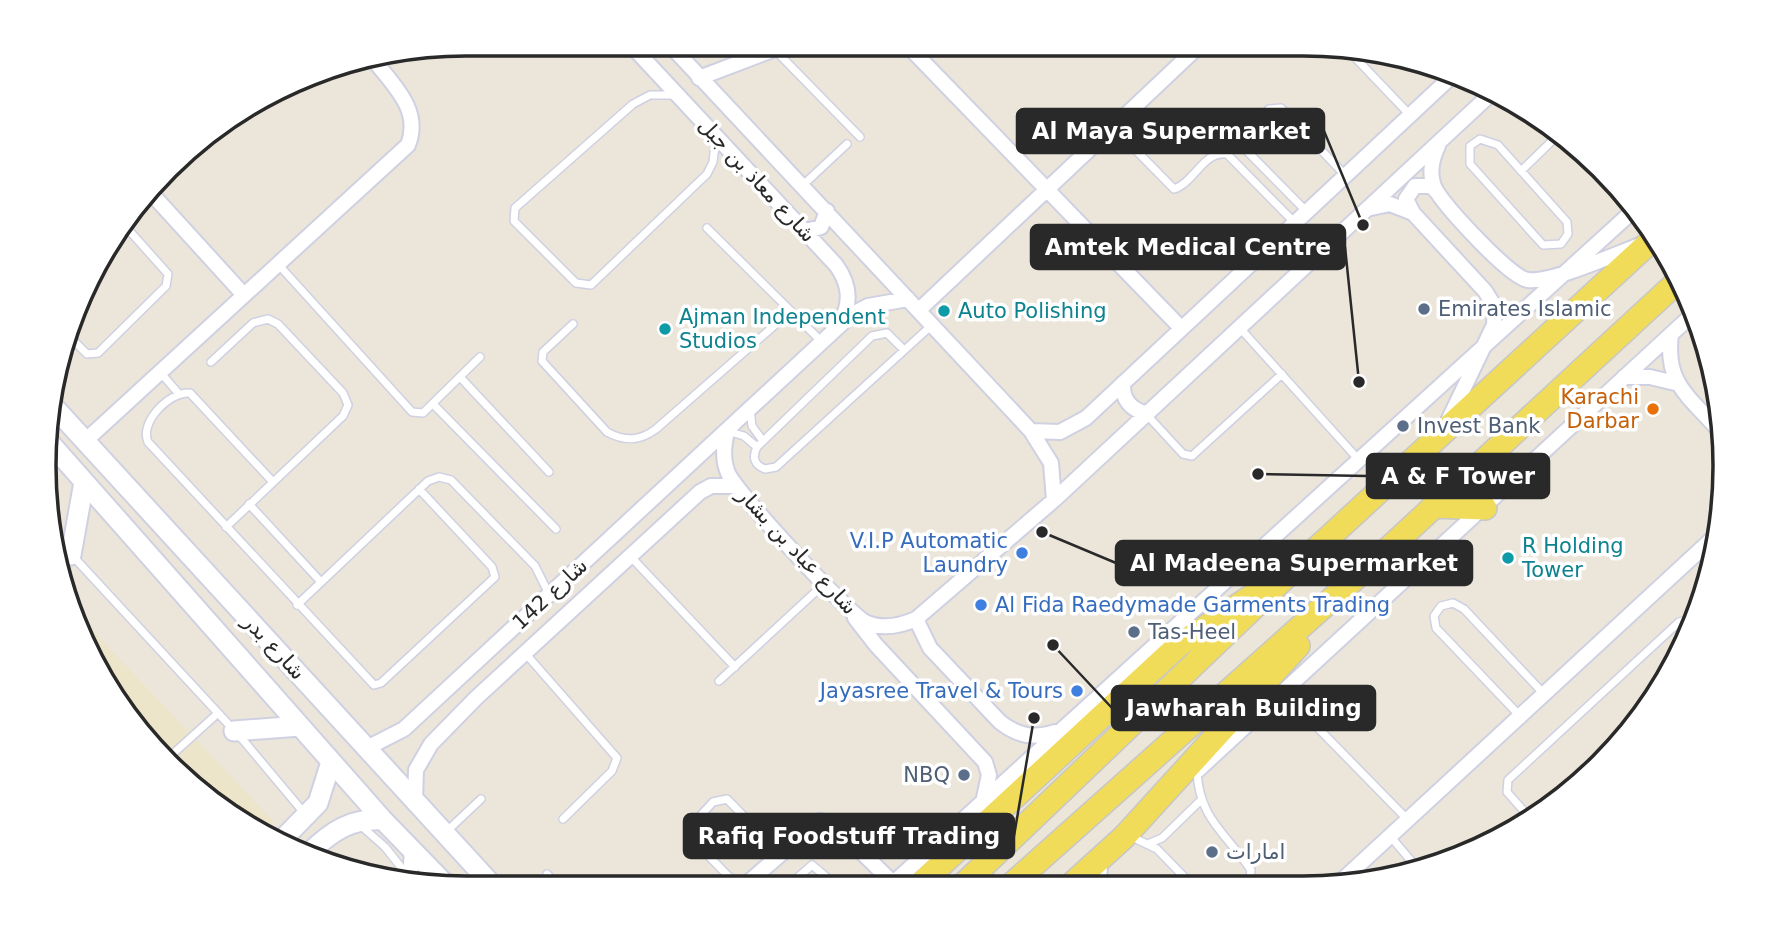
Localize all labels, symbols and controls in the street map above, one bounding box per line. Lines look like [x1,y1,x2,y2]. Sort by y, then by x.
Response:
callout: Al Maya Supermarket [1017,109,1324,153]
street label: شارع معاذ بن جبل [693,113,821,247]
text: Al Maya Supermarket [1032,118,1310,144]
callout: Amtek Medical Centre [1031,225,1345,269]
text: Amtek Medical Centre [1045,234,1331,260]
place label: Emirates Islamic [1438,297,1612,321]
place label: Auto Polishing [958,299,1107,323]
marker: Emirates Islamic [1416,301,1432,317]
marker: Auto Polishing [936,303,952,319]
place label: Ajman Independent Studios [679,305,886,353]
marker: Ajman Independent Studios [657,321,673,337]
place label: Karachi Darbar [1561,385,1639,433]
marker: Karachi Darbar [1645,401,1661,417]
place label: Invest Bank [1417,414,1541,438]
marker: Invest Bank [1395,418,1411,434]
callout: A & F Tower [1367,454,1549,498]
text: A & F Tower [1381,463,1536,489]
street label: شارع عباد بن بشار [732,482,862,619]
place label: V.I.P Automatic Laundry [850,529,1008,577]
place label: R Holding Tower [1521,534,1624,582]
callout: Al Madeena Supermarket [1116,541,1472,585]
marker: V.I.P Automatic Laundry [1014,545,1030,561]
text: Al Madeena Supermarket [1130,550,1458,576]
marker: R Holding Tower [1500,550,1516,566]
street label: شارع 142 [508,553,592,635]
place label: Al Fida Raedymade Garments Trading [995,593,1390,617]
marker: Al Fida Raedymade Garments Trading [973,597,989,613]
street label: شارع بدر [237,609,310,685]
place label: Tas-Heel [1147,620,1236,644]
marker: Tas-Heel [1126,624,1142,640]
place label: Jayasree Travel & Tours [818,679,1063,703]
marker: Jayasree Travel & Tours [1069,683,1085,699]
callout: Jawharah Building [1112,686,1375,730]
text: Jawharah Building [1124,695,1362,721]
place label: NBQ [903,763,950,787]
marker: NBQ [956,767,972,783]
callout: Rafiq Foodstuff Trading [684,814,1014,858]
text: Rafiq Foodstuff Trading [698,823,1000,849]
place label: امارات [1226,840,1285,864]
marker: امارات [1204,844,1220,860]

